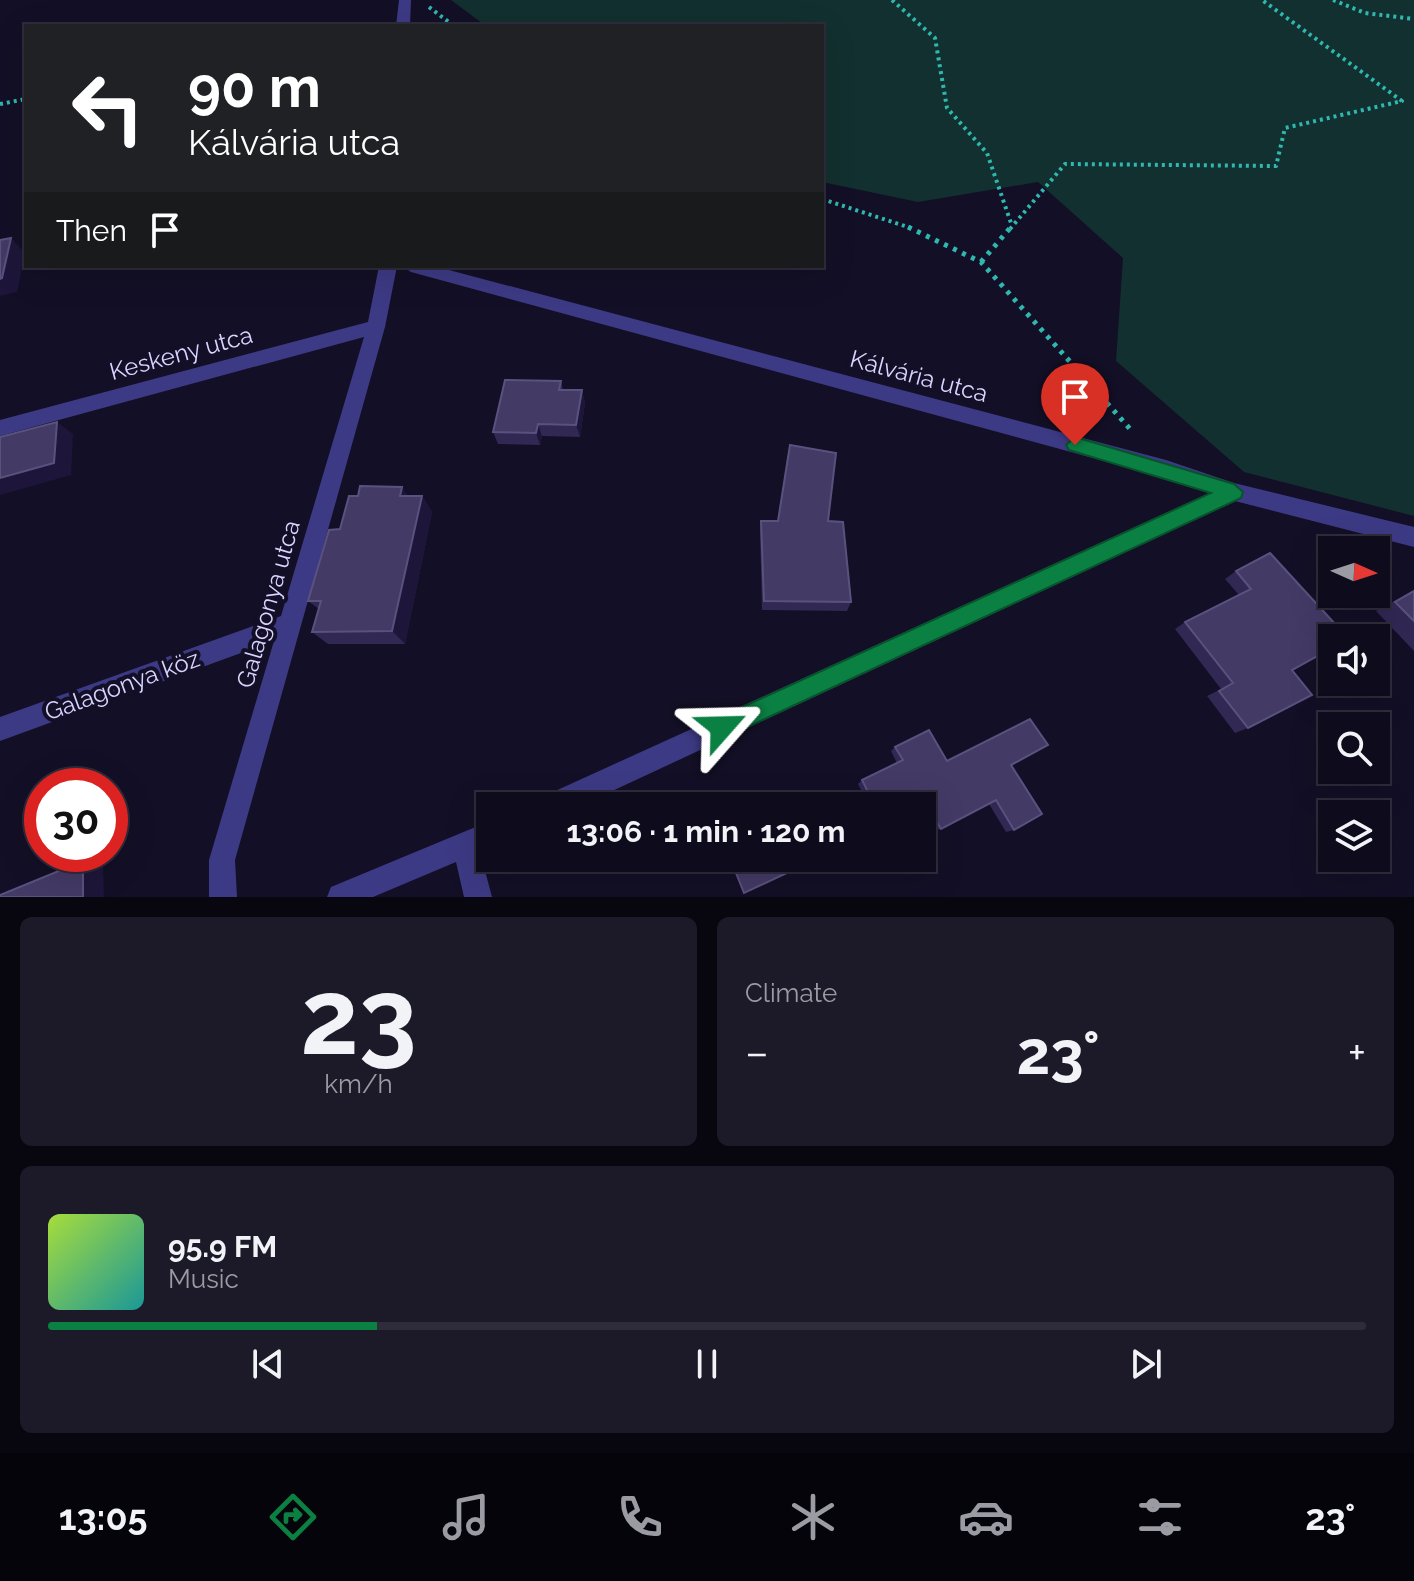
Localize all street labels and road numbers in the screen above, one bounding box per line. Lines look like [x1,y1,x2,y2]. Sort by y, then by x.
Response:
street label: Keskeny utca [106,320,256,386]
street label: Kálvária utca [847,344,991,408]
street label: Galagonya utca [230,517,306,691]
street label: Galagonya köz [41,644,203,726]

